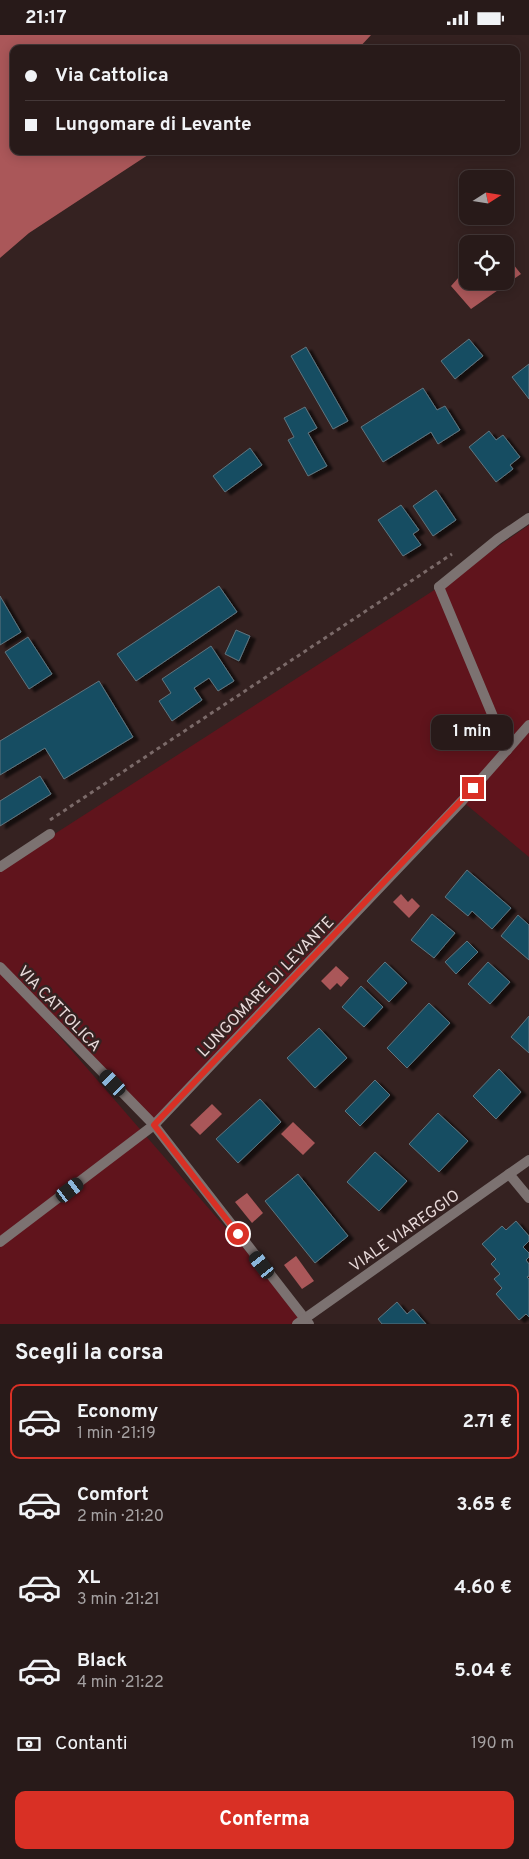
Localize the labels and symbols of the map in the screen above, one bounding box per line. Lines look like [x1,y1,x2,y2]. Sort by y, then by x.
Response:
north arrow [459,170,514,225]
callout: 1 min [432,715,514,751]
route end [462,777,484,799]
street label: LUNGOMARE DI LEVANTE [194,913,339,1062]
street label: VIA CATTOLICA [13,962,105,1057]
car [97,1067,128,1099]
car [53,1175,86,1205]
street label: VIALE VIAREGGIO [346,1186,464,1277]
route start [227,1223,249,1245]
car [246,1249,277,1281]

